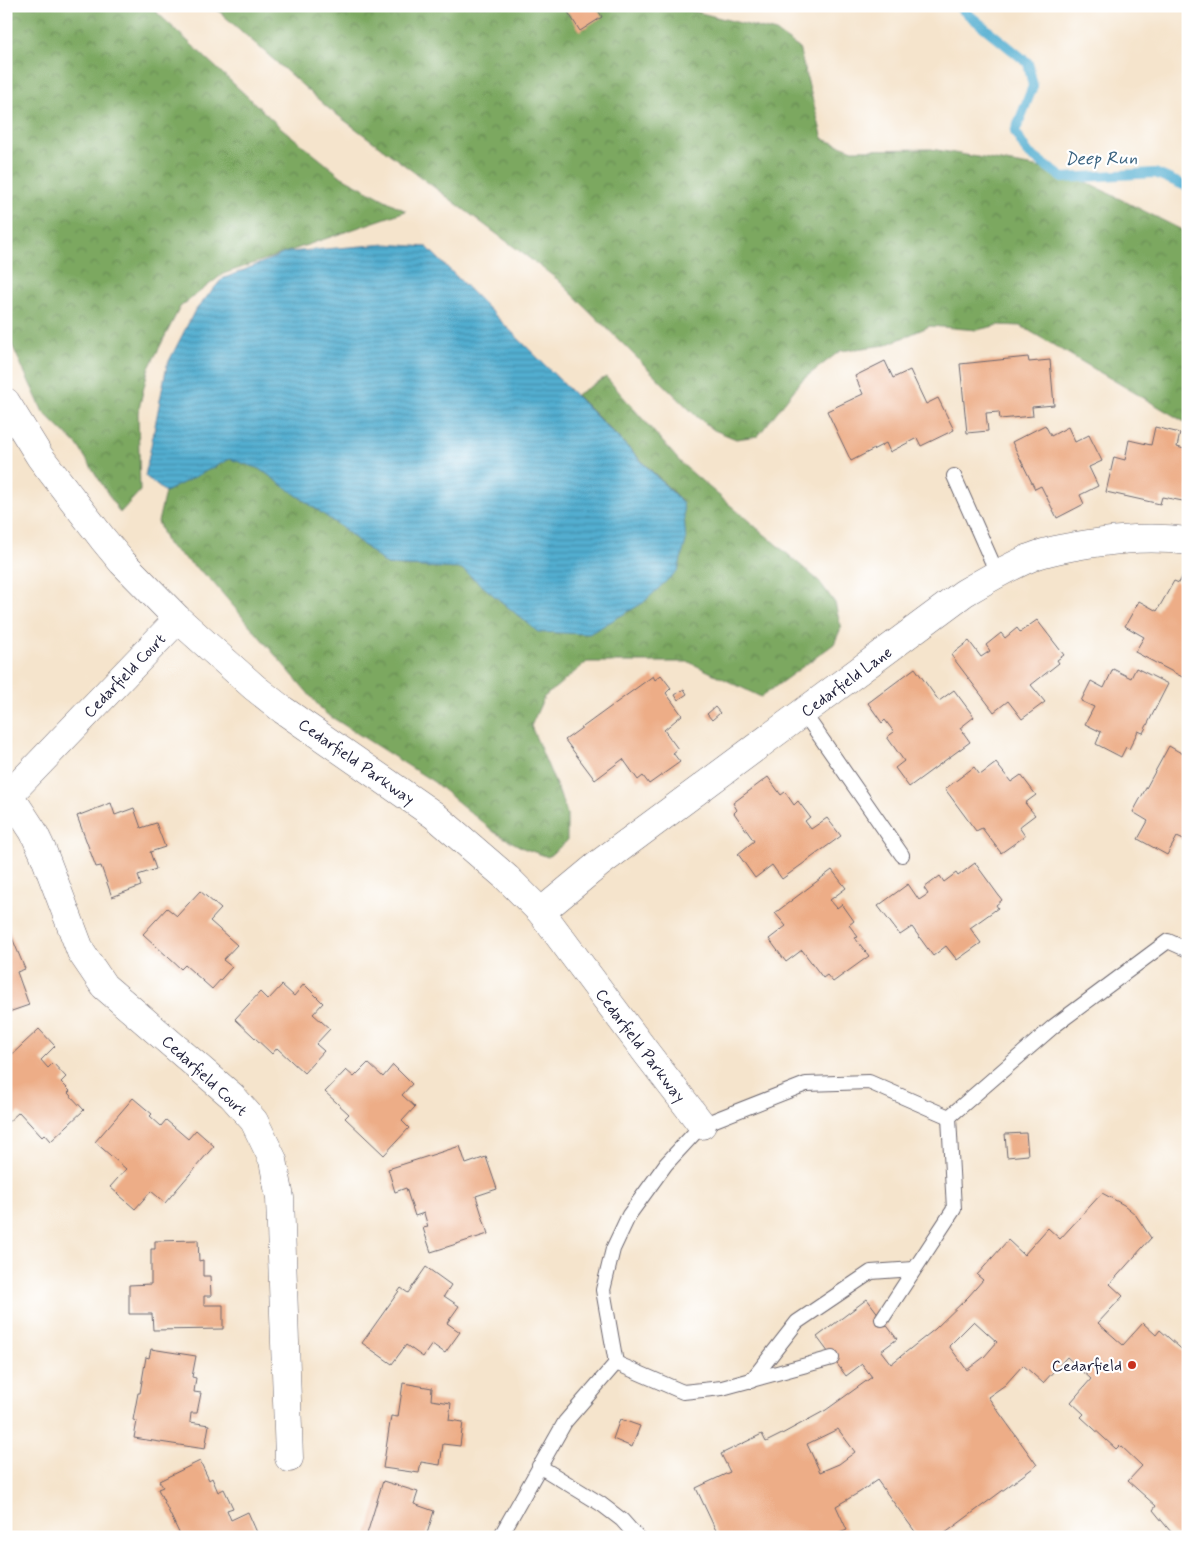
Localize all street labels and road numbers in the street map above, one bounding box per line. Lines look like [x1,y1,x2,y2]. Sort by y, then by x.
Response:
street label: Cedarfield Court [79,629,171,723]
street label: Cedarfield Lane [797,642,897,722]
street label: Cedarfield Parkway [294,714,418,810]
street label: Cedarfield Parkway [590,985,690,1107]
street label: Cedarfield Court [157,1031,251,1121]

